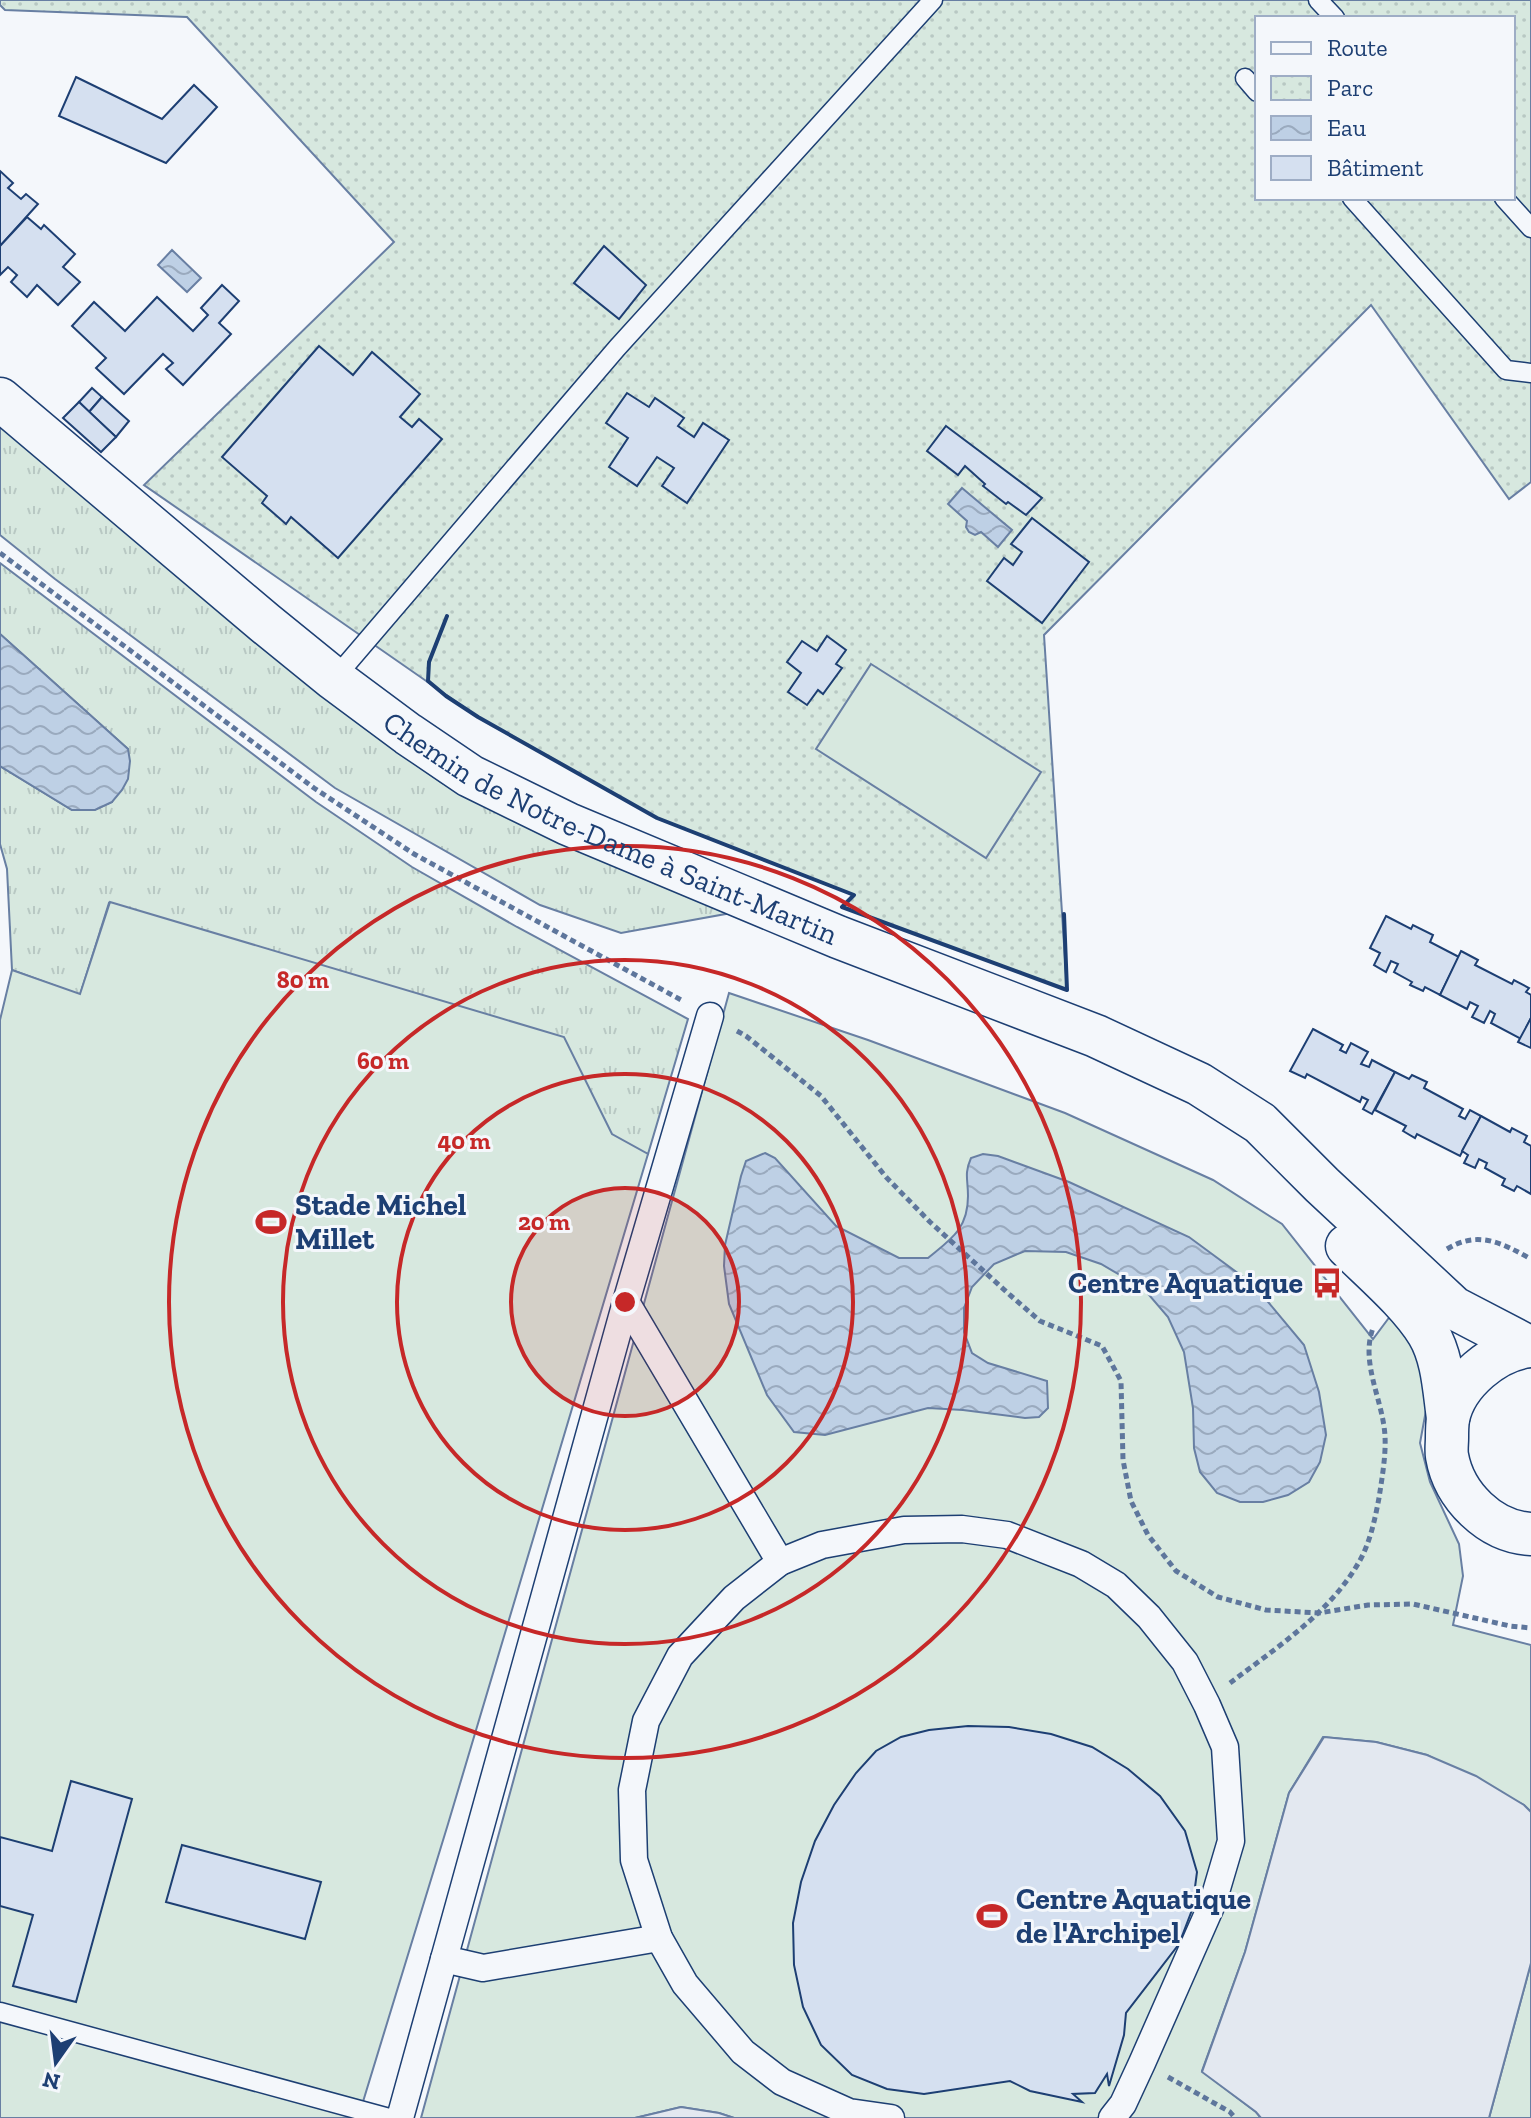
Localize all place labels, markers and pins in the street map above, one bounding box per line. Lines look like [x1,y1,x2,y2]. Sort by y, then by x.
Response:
place label: Stade Michel Millet [295,1187,467,1257]
sports icon: Stade Michel Millet [254,1205,288,1239]
place label: Centre Aquatique [1068,1265,1303,1301]
bus stop icon: Centre Aquatique [1310,1266,1344,1300]
centre of rings [611,1288,639,1316]
place label: Centre Aquatique de l'Archipel [1016,1881,1251,1951]
sports icon: Centre Aquatique de l'Archipel [975,1899,1009,1933]

